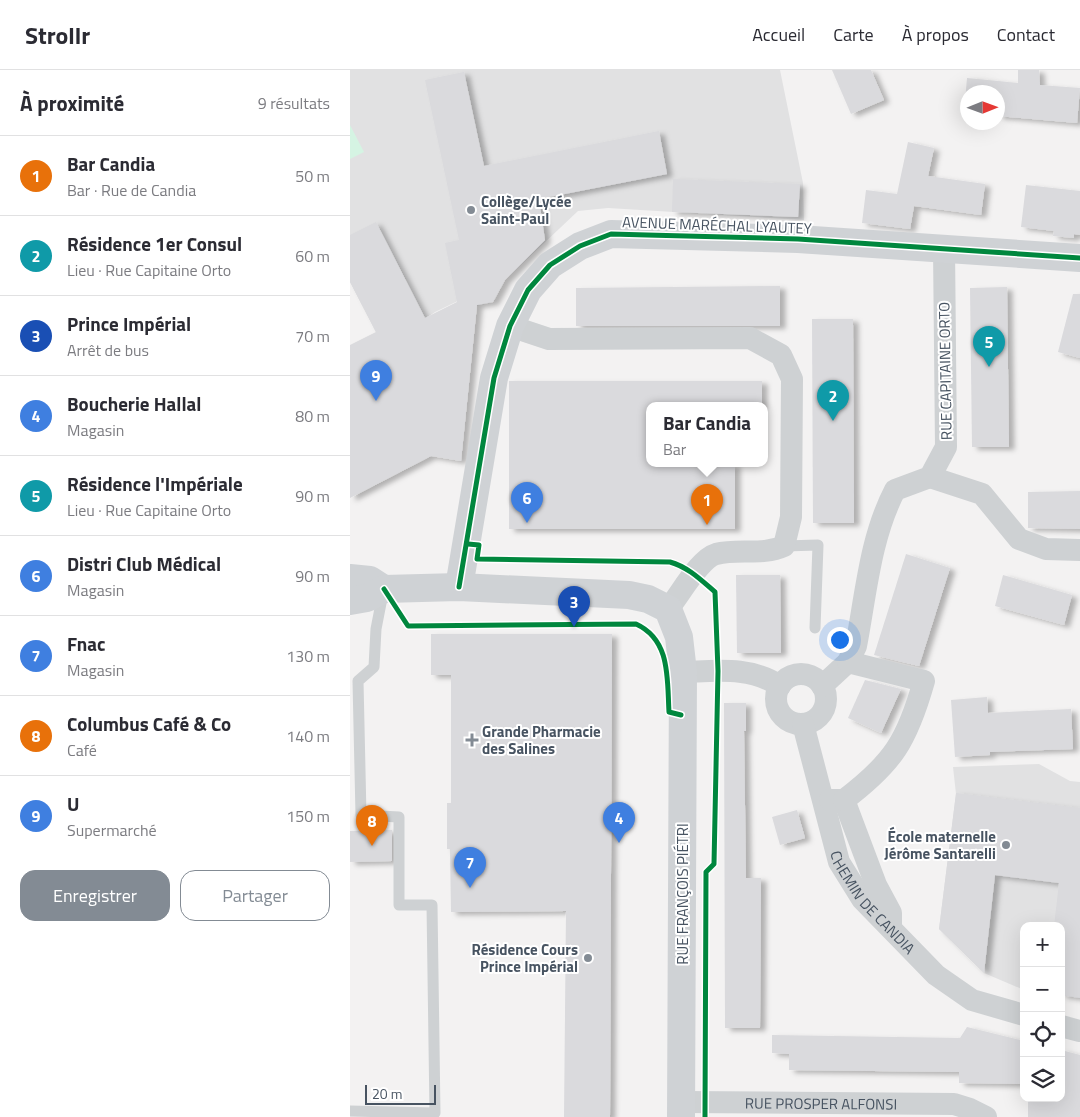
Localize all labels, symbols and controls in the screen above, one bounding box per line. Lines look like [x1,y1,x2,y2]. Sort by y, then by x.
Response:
text: Strollr [25,17,90,53]
text: Accueil [752,21,805,48]
text: Carte [833,21,874,48]
text: À propos [902,21,969,48]
text: Contact [997,21,1055,48]
north arrow [960,85,1005,130]
text: À proximité [20,87,124,119]
text: 9 résultats [258,91,330,115]
text: Bar Candia [67,149,155,178]
text: 1 [32,164,40,188]
text: 50 m [295,164,330,188]
text: Bar · Rue de Candia [67,178,196,202]
place label: Collège/Lycée Saint-Paul [481,190,572,230]
marker: Collège/Lycée Saint-Paul [465,204,477,216]
street label: AVENUE MARÉCHAL LYAUTEY [622,210,812,240]
text: Résidence 1er Consul [67,229,242,258]
text: 2 [32,244,40,268]
text: 60 m [295,244,330,268]
text: Lieu · Rue Capitaine Orto [67,258,231,282]
street label: RUE CAPITAINE ORTO [932,302,958,440]
text: Prince Impérial [67,309,191,338]
text: 3 [32,324,40,348]
text: 70 m [295,324,330,348]
pin: 5 [973,326,1005,367]
text: Arrêt de bus [67,338,149,362]
pin: 9 [360,360,392,401]
pin: 2 [817,380,849,421]
text: Boucherie Hallal [67,389,201,418]
popup [646,402,768,467]
text: 4 [32,404,40,428]
text: 80 m [295,404,330,428]
text: Bar Candia [663,408,751,437]
text: Magasin [67,418,124,442]
text: Bar [663,437,686,461]
text: Résidence l'Impériale [67,469,243,498]
pin: 6 [511,482,543,523]
text: 5 [32,484,40,508]
text: 90 m [295,484,330,508]
pin: 1 [691,484,723,525]
text: Lieu · Rue Capitaine Orto [67,498,231,522]
text: Distri Club Médical [67,549,221,578]
text: 6 [32,564,40,588]
text: 90 m [295,564,330,588]
text: Magasin [67,578,124,602]
pin: 3 [558,586,590,627]
your location [827,627,853,653]
text: Fnac [67,629,105,658]
text: 7 [32,644,40,668]
text: 130 m [286,644,330,668]
text: Magasin [67,658,124,682]
text: Columbus Café & Co [67,709,231,738]
place label: Grande Pharmacie des Salines [482,720,601,760]
text: 8 [32,724,40,748]
text: 140 m [286,724,330,748]
marker: Grande Pharmacie des Salines [466,734,478,746]
text: Café [67,738,97,762]
text: U [67,789,79,818]
pin: 4 [603,802,635,843]
text: 9 [32,804,40,828]
text: 150 m [286,804,330,828]
pin: 8 [356,805,388,846]
text: Supermarché [67,818,157,842]
street label: RUE FRANÇOIS PIÉTRI [671,823,694,965]
place label: École maternelle Jérôme Santarelli [884,825,996,865]
marker: École maternelle Jérôme Santarelli [1000,839,1012,851]
pin: 7 [454,847,486,888]
street label: CHEMIN DE CANDIA [825,848,921,959]
button: Enregistrer [20,870,170,921]
button: Partager [180,870,330,921]
map controls [1020,922,1065,1102]
button: + [1020,922,1065,967]
place label: Résidence Cours Prince Impérial [471,938,578,978]
marker: Résidence Cours Prince Impérial [582,952,594,964]
button: − [1020,967,1065,1012]
button: locate [1020,1012,1065,1057]
button: layers [1020,1057,1065,1102]
scale bar [365,1082,436,1105]
text: 20 m [372,1083,402,1104]
street label: RUE PROSPER ALFONSI [745,1091,897,1115]

